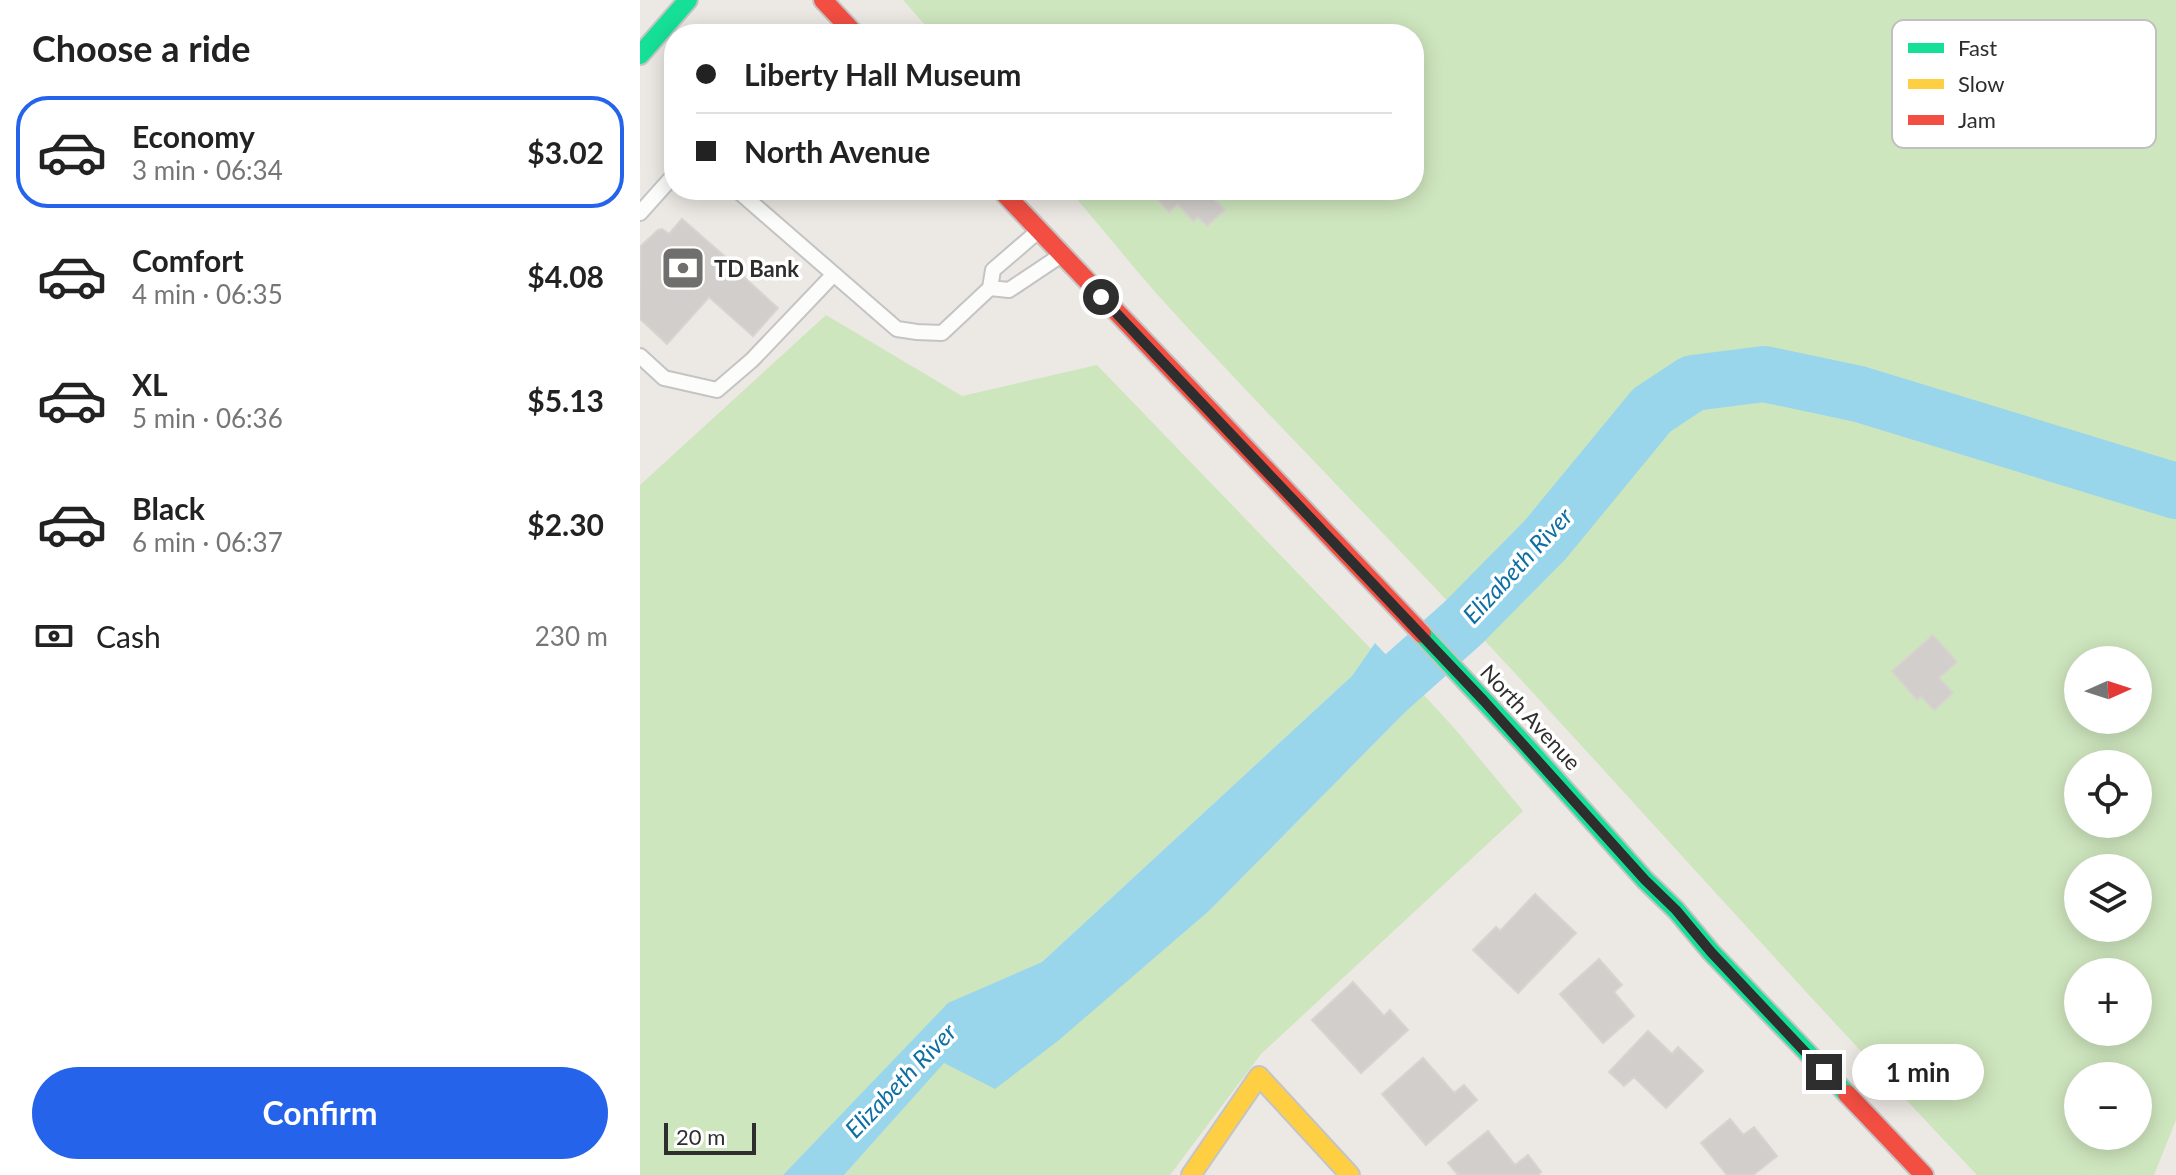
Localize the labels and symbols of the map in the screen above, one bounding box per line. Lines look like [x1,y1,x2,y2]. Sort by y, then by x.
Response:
legend [1892,20,2156,148]
text: Fast [1958,34,1997,61]
text: Slow [1958,70,2005,97]
text: Jam [1958,106,1996,133]
bank icon: TD Bank [659,244,707,292]
place label: TD Bank [714,255,799,282]
route start [1083,279,1119,315]
water label: Elizabeth River [1456,501,1578,629]
north arrow [2064,646,2152,734]
street label: North Avenue [1475,658,1587,776]
water label: Elizabeth River [838,1016,962,1143]
callout: 1 min [1852,1044,1984,1100]
route end [1806,1054,1842,1090]
scale bar [664,1119,756,1155]

